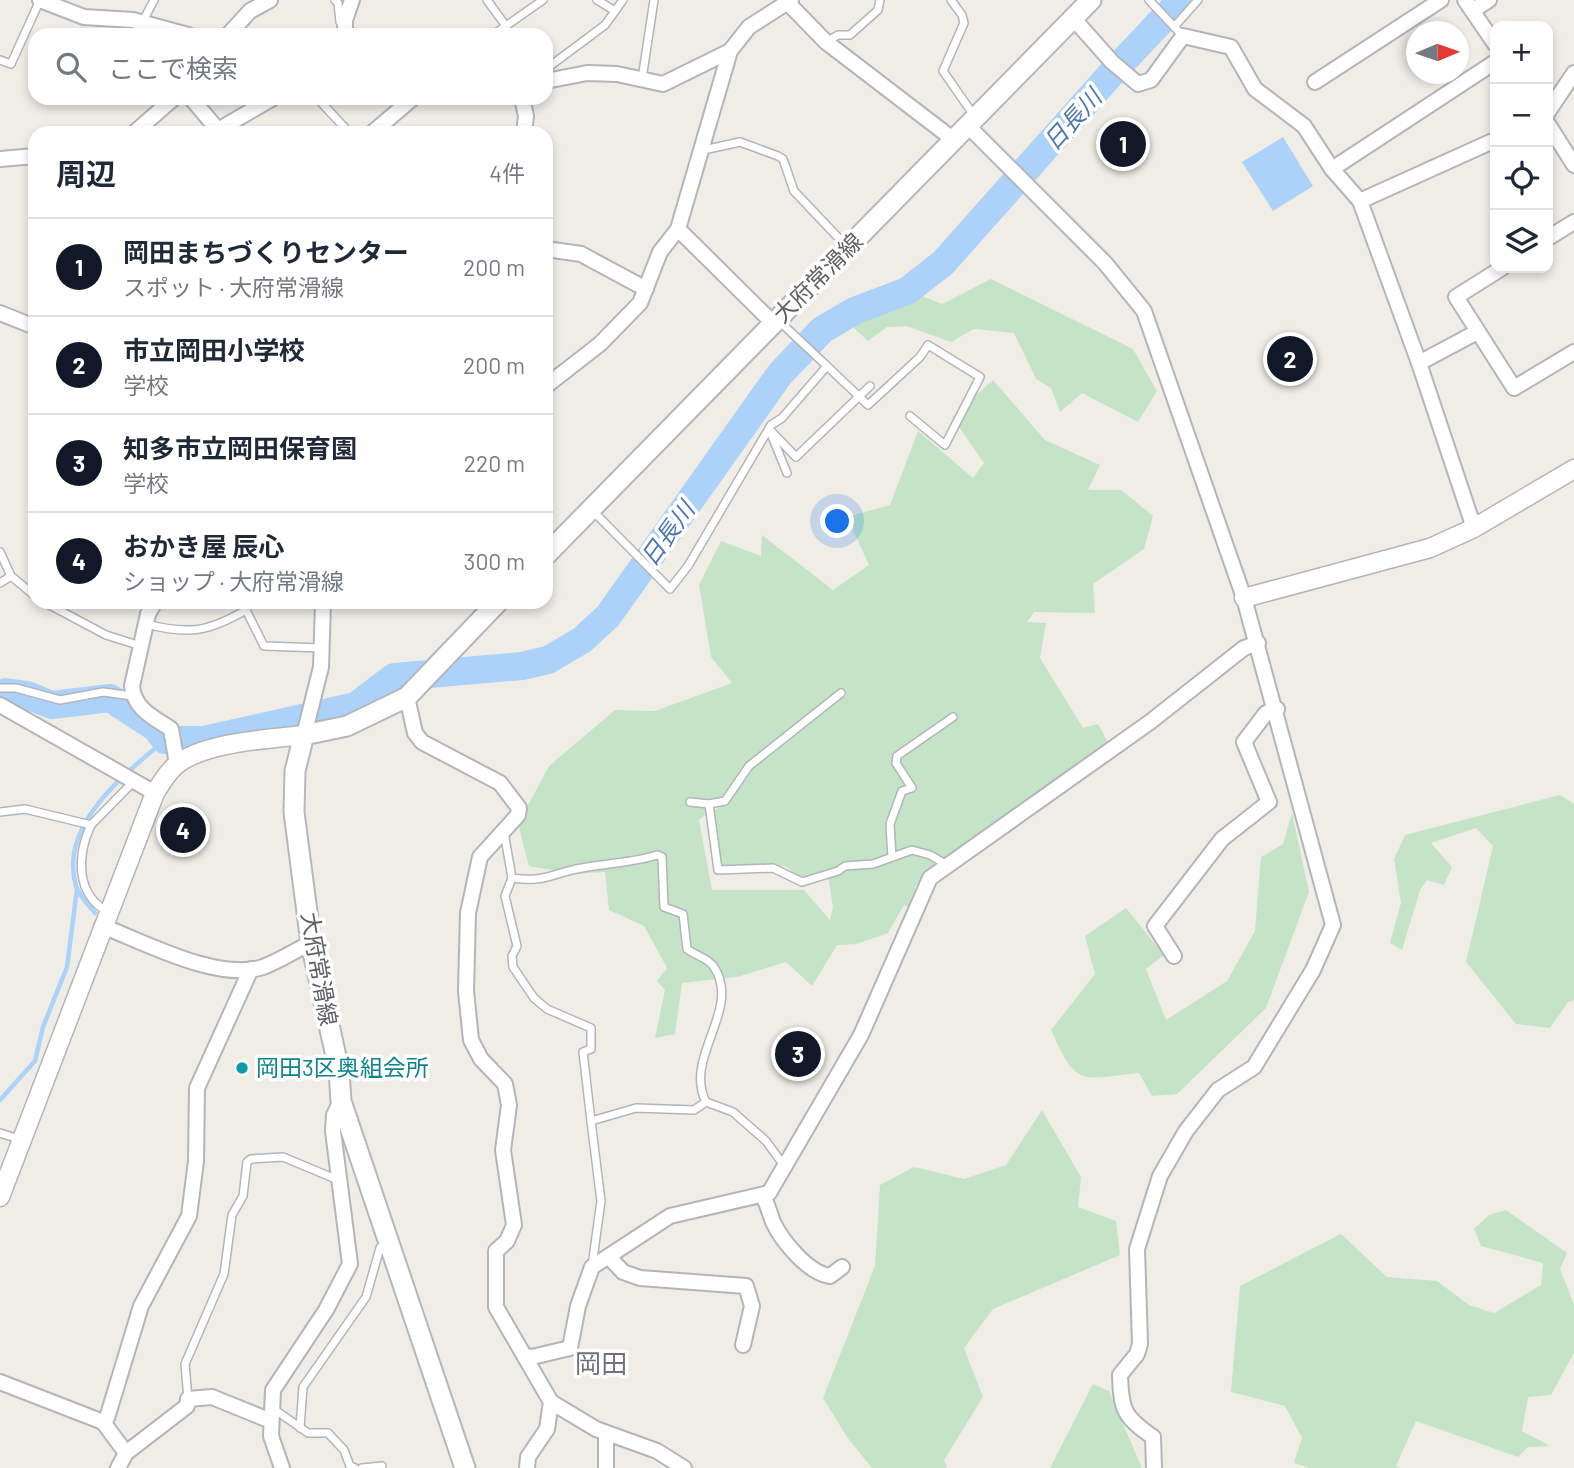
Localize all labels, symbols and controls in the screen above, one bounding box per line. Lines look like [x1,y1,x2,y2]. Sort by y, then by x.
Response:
north arrow [1406,21,1469,84]
map controls [1490,21,1553,273]
button: + [1490,21,1553,84]
search box [28,28,553,105]
icon: search [52,48,90,86]
text: ここで検索 [108,52,238,83]
water label: 日長川 [1037,80,1109,155]
button: − [1490,84,1553,147]
pin: 1 [1100,118,1146,170]
button: locate [1490,147,1553,210]
text: 周辺 [56,155,116,191]
text: 4件 [489,159,525,187]
button: layers [1490,210,1553,273]
street label: 大府常滑線 [767,227,868,328]
text: 岡田まちづくりセンター [123,236,409,267]
text: 1 [75,253,83,281]
text: 200 m [463,253,525,281]
text: スポット · 大府常滑線 [123,273,344,301]
pin: 2 [1267,333,1313,385]
text: 市立岡田小学校 [123,334,305,365]
text: 2 [73,351,85,379]
text: 200 m [463,351,525,379]
text: 学校 [123,371,169,399]
text: 知多市立岡田保育園 [123,432,357,463]
text: 3 [73,449,85,477]
text: 220 m [464,449,525,477]
text: 学校 [123,469,169,497]
water label: 日長川 [634,493,701,571]
your location [820,504,854,538]
text: おかき屋 辰心 [123,530,284,561]
text: 4 [72,547,86,575]
text: 300 m [464,547,525,575]
text: ショップ · 大府常滑線 [123,567,344,595]
pin: 4 [160,804,206,856]
street label: 大府常滑線 [296,910,344,1028]
pin: 3 [775,1028,821,1080]
place label: 岡田3区奥組会所 [256,1053,429,1081]
marker: 岡田3区奥組会所 [234,1060,250,1076]
district label: 岡田 [575,1347,627,1378]

